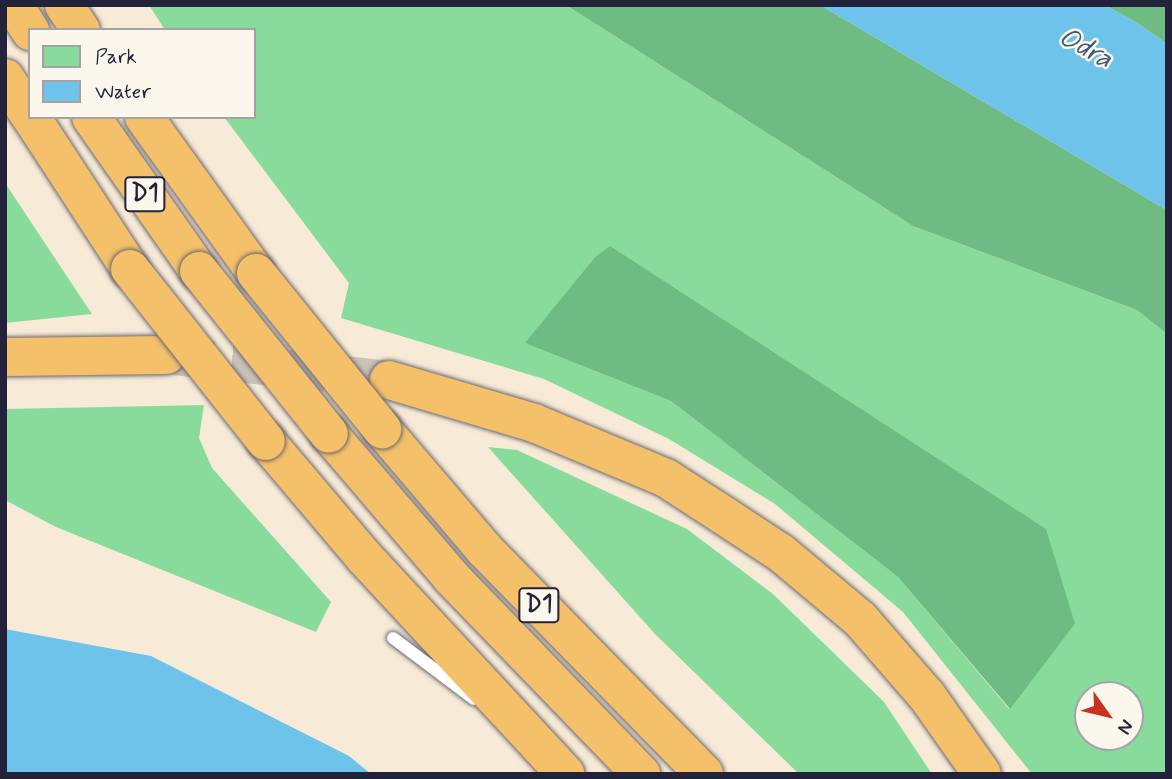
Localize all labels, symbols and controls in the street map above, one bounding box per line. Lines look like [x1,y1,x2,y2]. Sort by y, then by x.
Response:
water label: Odra [1052,21,1118,77]
legend [28,28,256,119]
text: Park [95,43,137,71]
text: Water [95,78,151,106]
road number: D1 [124,174,166,214]
road number: D1 [518,584,560,626]
north arrow [1074,681,1144,751]
text: N [1111,715,1139,739]

